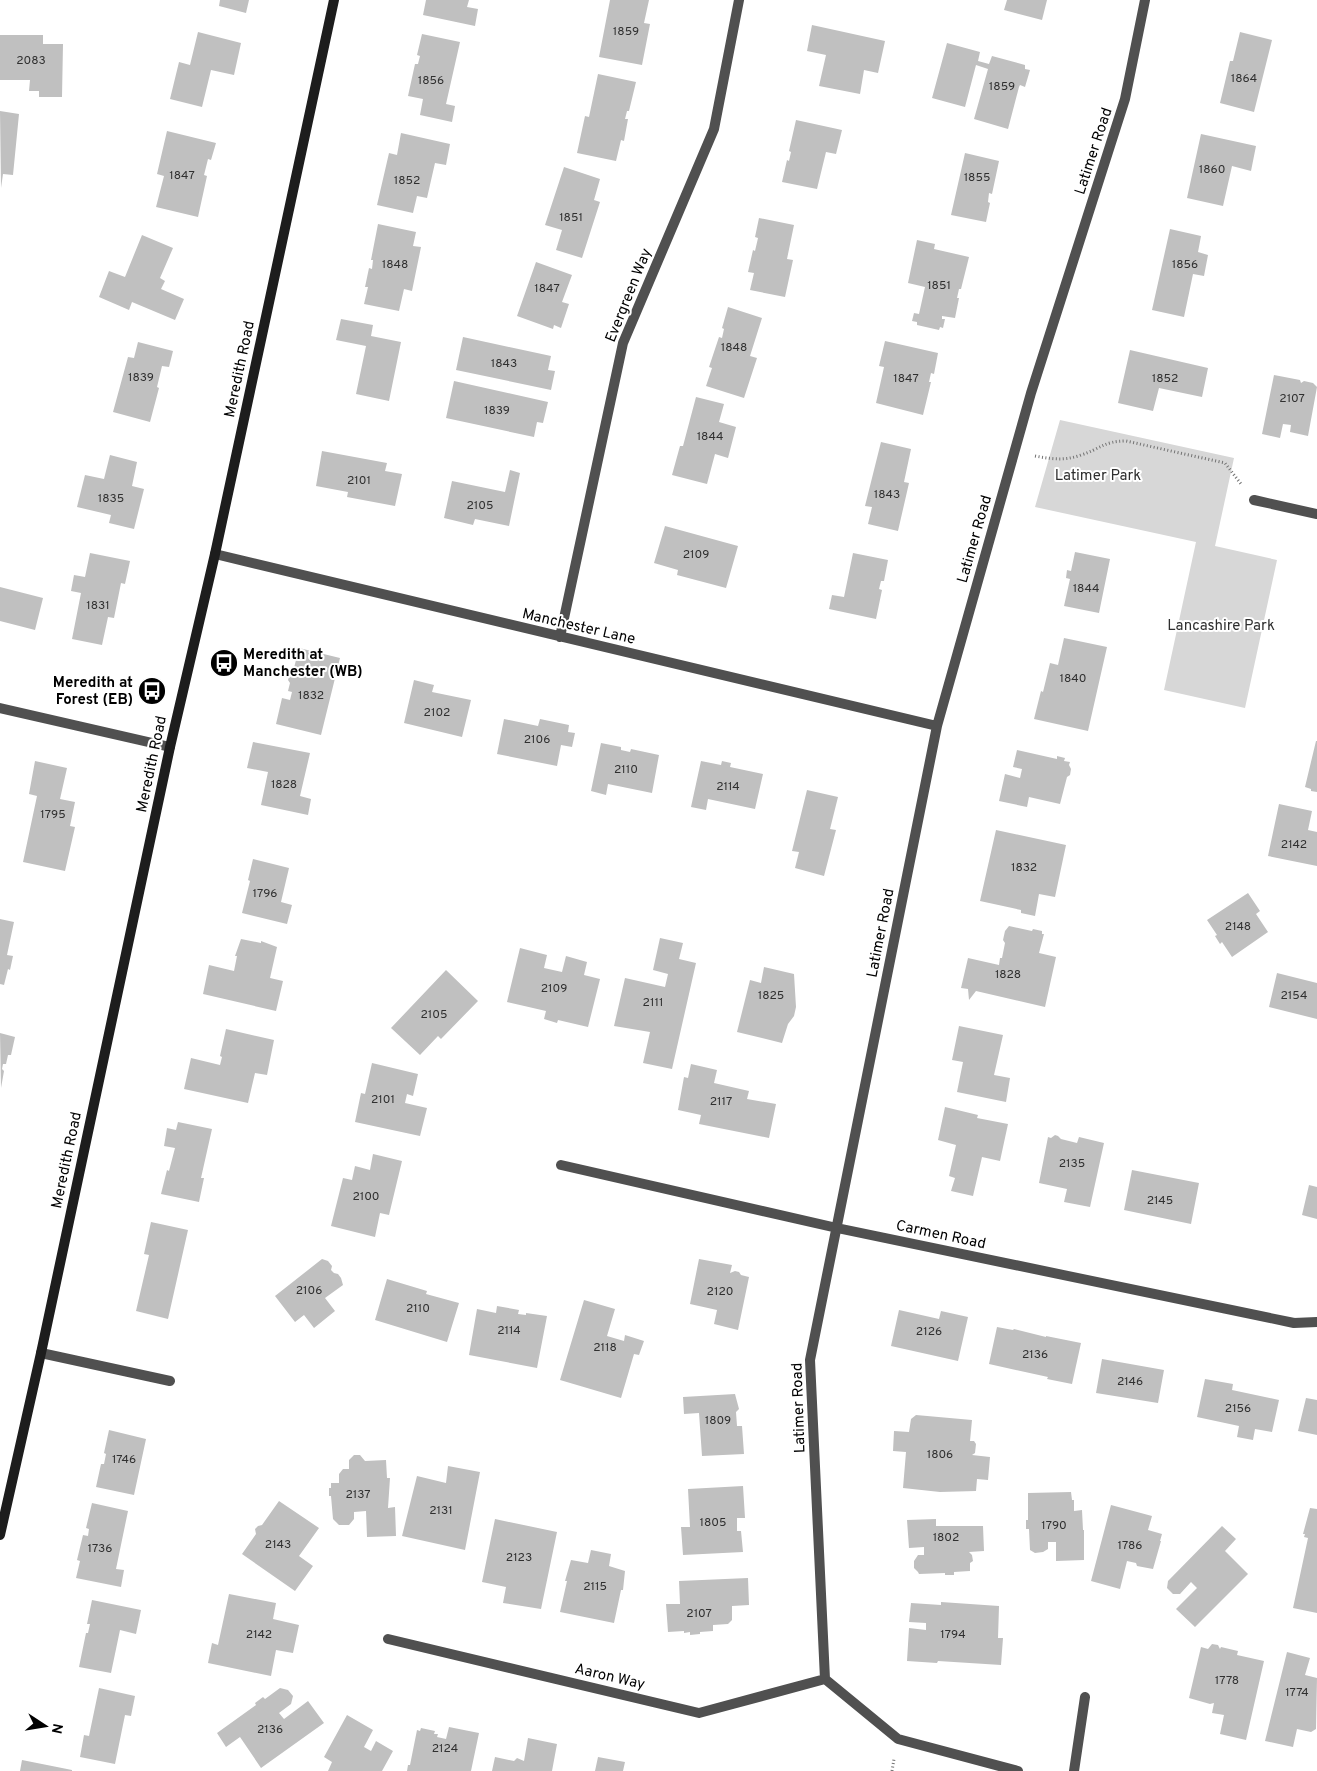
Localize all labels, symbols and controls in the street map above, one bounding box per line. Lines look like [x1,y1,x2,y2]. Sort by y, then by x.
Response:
house number: 1859 [613,24,639,40]
house number: 2083 [16,53,46,69]
house number: 1864 [1231,71,1257,87]
house number: 1856 [418,73,444,89]
house number: 1859 [989,79,1015,95]
street label: Latimer Road [1071,106,1117,197]
house number: 1860 [1199,162,1225,178]
house number: 1847 [169,168,195,184]
house number: 1855 [964,170,990,186]
house number: 1852 [394,173,420,189]
house number: 1851 [559,210,583,226]
street label: Evergreen Way [602,246,657,345]
house number: 1848 [382,257,408,273]
house number: 1856 [1172,257,1198,273]
house number: 1851 [927,278,951,294]
house number: 1847 [534,281,560,297]
street label: Meredith Road [221,319,260,419]
house number: 1848 [721,340,747,356]
house number: 1843 [491,356,517,372]
house number: 1839 [128,370,154,386]
house number: 1847 [893,371,919,387]
house number: 1852 [1152,371,1178,387]
house number: 2107 [1279,391,1305,407]
house number: 1839 [484,403,510,419]
house number: 1844 [697,429,723,445]
park label: Latimer Park [1055,467,1141,486]
house number: 2101 [347,473,371,489]
house number: 1843 [874,487,900,503]
house number: 1835 [98,491,124,507]
street label: Latimer Road [954,493,997,586]
house number: 2105 [467,498,493,514]
house number: 2109 [683,547,709,563]
house number: 1844 [1073,581,1099,597]
house number: 1831 [86,598,110,614]
street label: Manchester Lane [520,605,637,650]
park label: Lancashire Park [1167,617,1275,636]
place label: Meredith at Manchester (WB) [243,646,363,682]
bus stop icon: Meredith at Manchester (WB) [209,648,239,678]
house number: 1840 [1060,671,1086,687]
place label: Meredith at Forest (EB) [53,674,133,710]
bus stop icon: Meredith at Forest (EB) [137,676,167,706]
house number: 1832 [298,688,324,704]
house number: 2102 [424,705,450,721]
street label: Meredith Road [133,714,172,814]
house number: 2106 [524,732,550,748]
house number: 2110 [614,762,638,778]
house number: 1828 [271,777,297,793]
house number: 2114 [716,779,740,795]
house number: 1795 [40,807,66,823]
house number: 2142 [1281,837,1307,853]
house number: 1832 [1011,860,1037,876]
house number: 1796 [252,886,278,902]
street label: Latimer Road [864,887,899,980]
house number: 2148 [1225,919,1251,935]
house number: 1828 [995,967,1021,983]
house number: 2109 [541,981,567,997]
house number: 1825 [758,988,784,1004]
house number: 2154 [1281,988,1307,1004]
house number: 2111 [643,995,663,1011]
house number: 2105 [421,1007,447,1023]
house number: 2101 [371,1092,395,1108]
house number: 2117 [710,1094,732,1110]
street label: Meredith Road [48,1110,87,1210]
house number: 2135 [1059,1156,1085,1172]
house number: 2100 [352,1189,380,1205]
house number: 2145 [1147,1193,1173,1209]
street label: Carmen Road [894,1217,987,1254]
house number: 2106 [296,1283,322,1299]
house number: 2120 [707,1284,733,1300]
house number: 2110 [406,1301,430,1317]
house number: 2114 [497,1323,521,1339]
house number: 2126 [916,1324,942,1340]
house number: 2118 [593,1340,617,1356]
house number: 2136 [1022,1347,1048,1363]
street label: Latimer Road [788,1362,811,1453]
house number: 2146 [1117,1374,1143,1390]
house number: 2156 [1225,1401,1251,1417]
house number: 1809 [705,1413,731,1429]
house number: 1806 [927,1447,953,1463]
house number: 1746 [112,1452,136,1468]
house number: 2137 [345,1487,371,1503]
house number: 2131 [429,1503,453,1519]
house number: 1805 [700,1515,726,1531]
house number: 1790 [1041,1518,1067,1534]
house number: 1802 [933,1530,959,1546]
house number: 2143 [265,1537,291,1553]
house number: 1786 [1118,1538,1142,1554]
house number: 1736 [88,1541,112,1557]
house number: 2123 [506,1550,532,1566]
house number: 2115 [583,1579,607,1595]
house number: 2107 [686,1606,712,1622]
house number: 2142 [246,1627,272,1643]
house number: 1794 [940,1627,966,1643]
street label: Aaron Way [573,1660,647,1695]
house number: 1778 [1215,1673,1239,1689]
house number: 1774 [1285,1685,1309,1701]
north arrow [20,1701,70,1751]
text: N [47,1722,66,1735]
house number: 2136 [257,1722,283,1738]
house number: 2124 [432,1741,458,1757]

